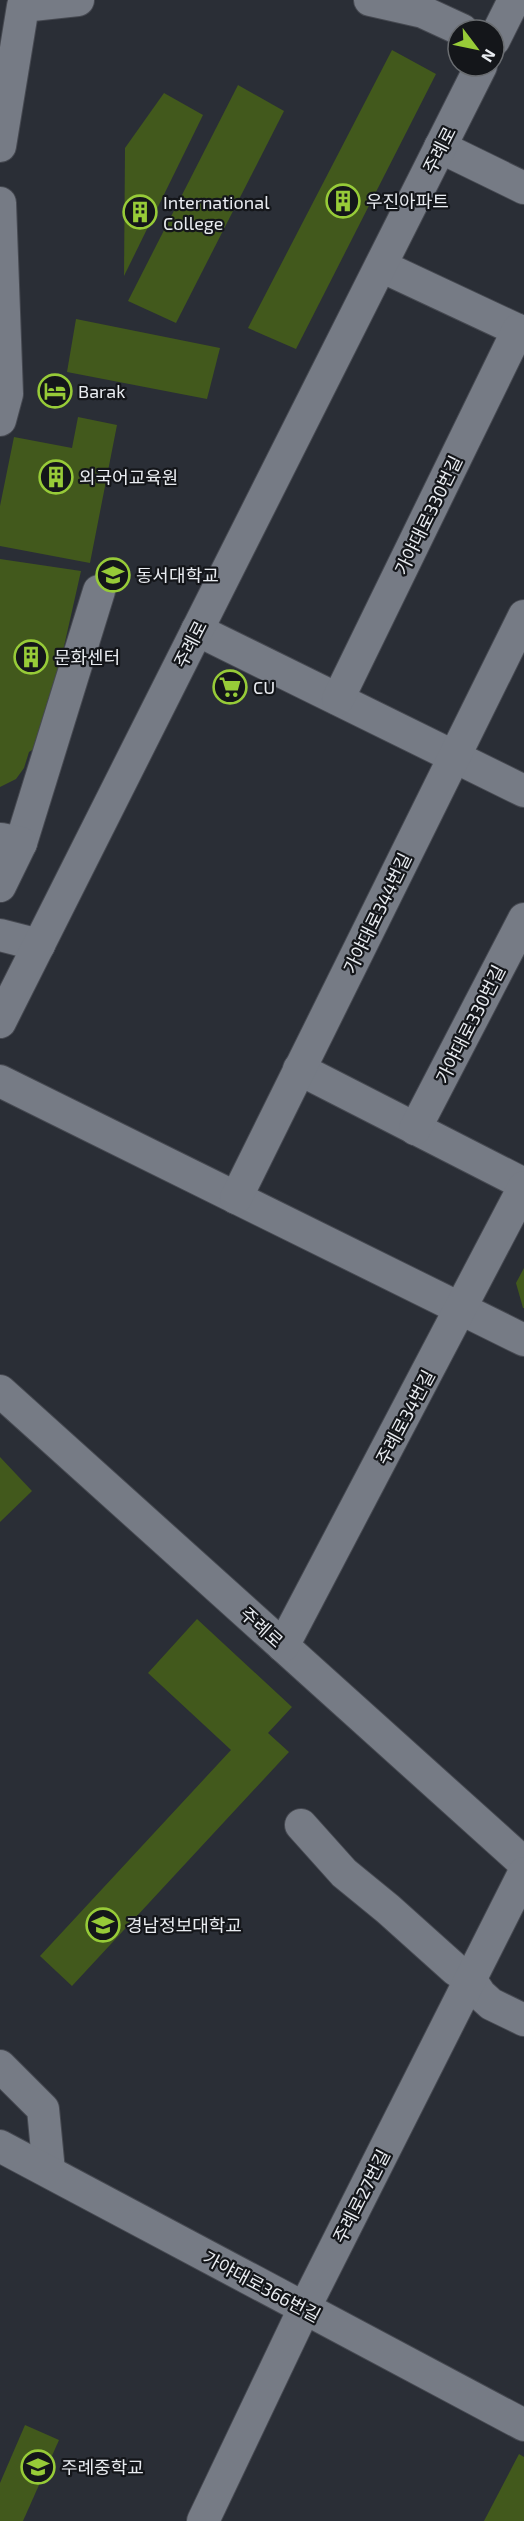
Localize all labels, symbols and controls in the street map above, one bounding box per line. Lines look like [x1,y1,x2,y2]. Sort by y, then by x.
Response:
north arrow [446,18,506,78]
text: N [478,46,500,66]
street label: 주례로 [418,123,460,177]
building icon: 우진아파트 [325,183,361,219]
place label: 우진아파트 [366,190,449,212]
place label: International College [163,191,270,234]
building icon: International College [122,194,158,230]
hotel icon: Barak [37,373,73,409]
place label: Barak [78,380,125,402]
street label: 가야대로330번길 [390,452,466,578]
building icon: 외국어교육원 [38,459,74,495]
place label: 외국어교육원 [79,466,178,488]
school or university icon: 동서대학교 [95,557,131,593]
place label: 동서대학교 [136,564,219,586]
street label: 주례로 [169,617,211,671]
building icon: 문화센터 [13,639,49,675]
place label: 문화센터 [54,646,120,668]
supermarket icon: CU [212,669,248,705]
place label: CU [253,676,275,698]
street label: 가야대로344번길 [338,849,416,977]
street label: 가야대로330번길 [431,961,509,1087]
street label: 주례로34번길 [371,1366,439,1468]
street label: 주례로 [236,1602,288,1652]
school or university icon: 경남정보대학교 [85,1907,121,1943]
place label: 경남정보대학교 [126,1914,242,1936]
street label: 주례로27번길 [328,2146,394,2246]
street label: 가야대로366번길 [199,2246,325,2326]
school or university icon: 주례중학교 [20,2449,56,2485]
place label: 주례중학교 [61,2456,144,2478]

